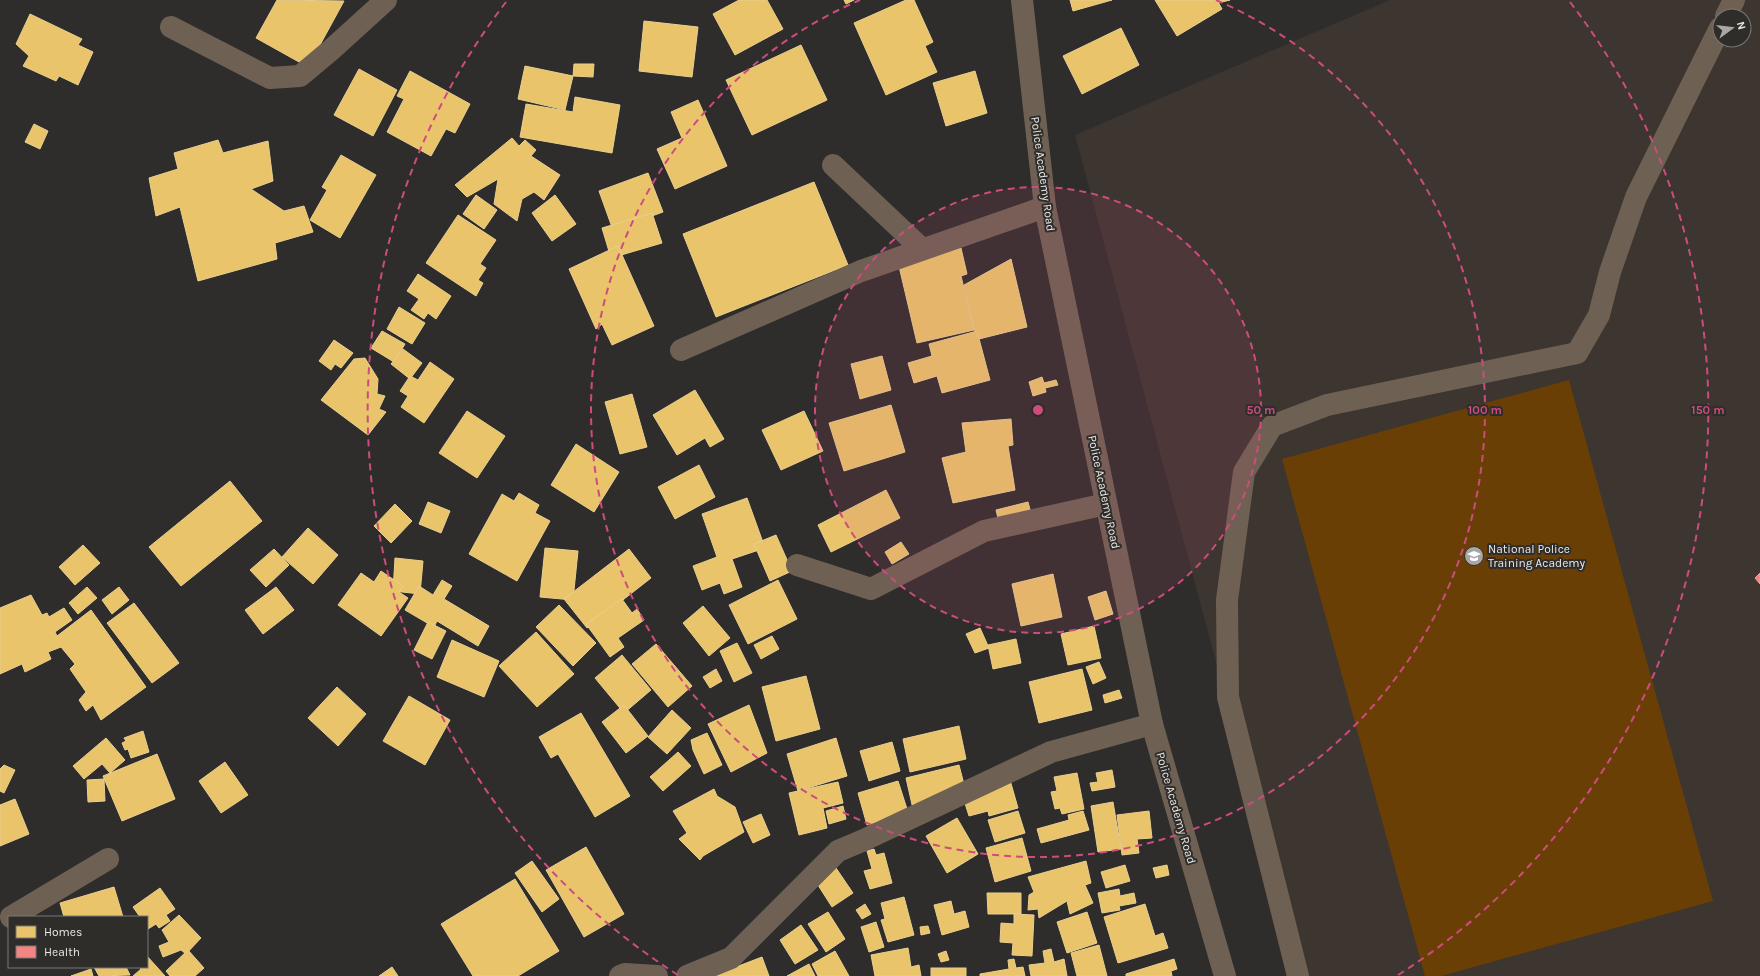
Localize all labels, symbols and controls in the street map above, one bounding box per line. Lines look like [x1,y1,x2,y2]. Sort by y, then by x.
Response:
north arrow [1712,8,1752,48]
text: N [1734,20,1748,31]
street label: Police Academy Road [1028,116,1058,232]
centre of rings [1031,403,1045,417]
text: 50 m [1247,403,1276,417]
text: 100 m [1468,403,1502,417]
text: 150 m [1691,403,1725,417]
street label: Police Academy Road [1085,434,1123,550]
place label: National Police Training Academy [1488,542,1586,570]
school or university icon: National Police Training Academy [1463,545,1485,567]
street label: Police Academy Road [1153,751,1199,865]
legend [8,916,148,968]
text: Homes [44,925,82,939]
text: Health [44,945,80,959]

